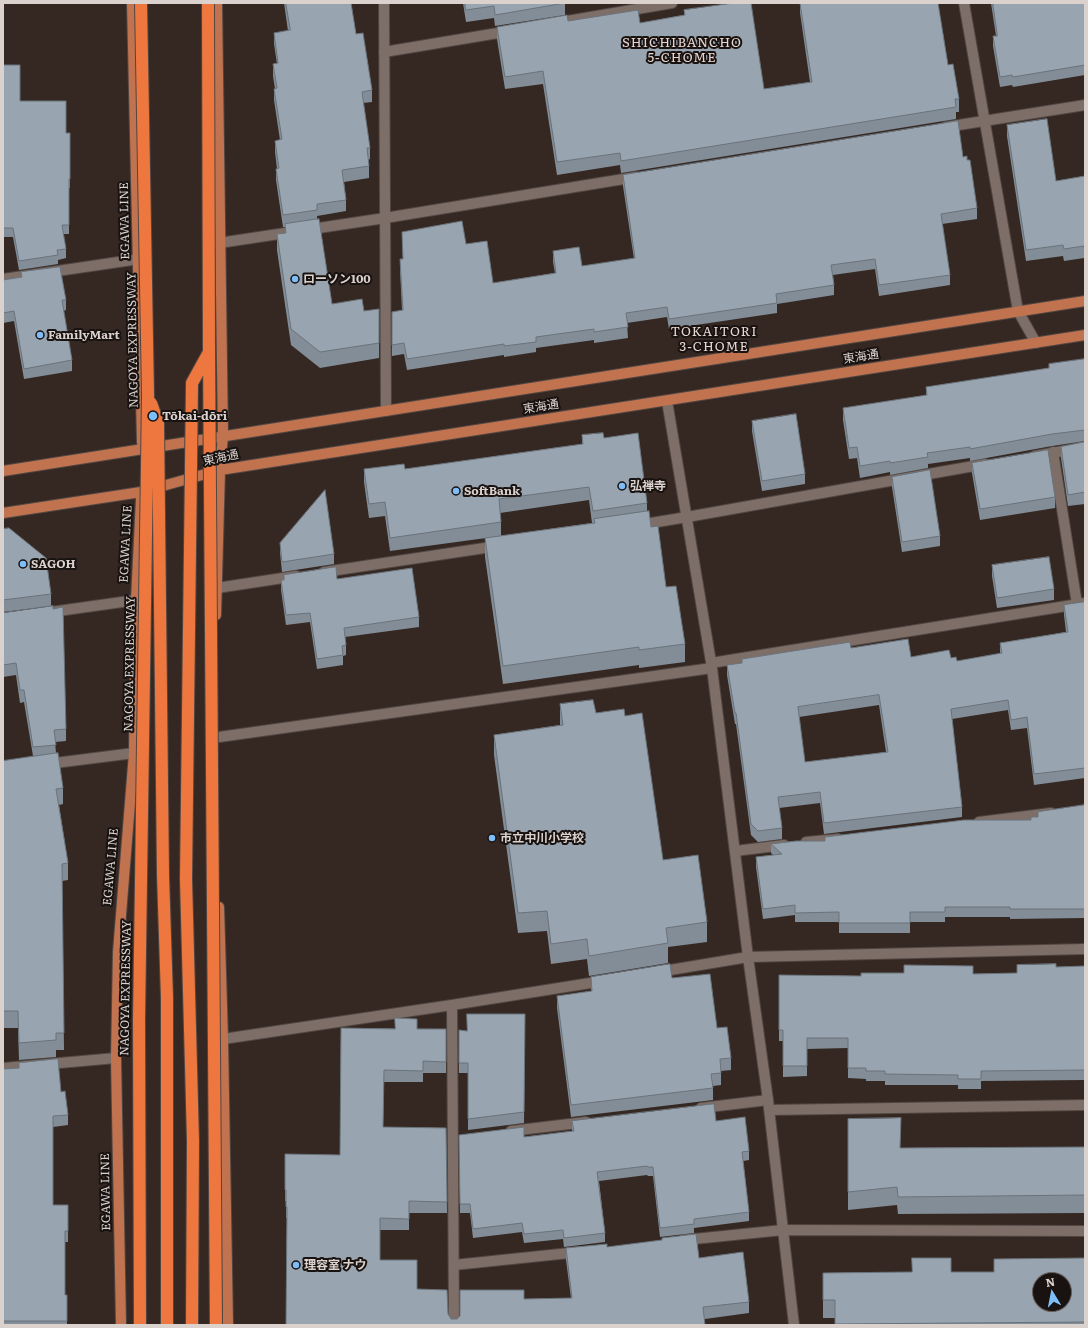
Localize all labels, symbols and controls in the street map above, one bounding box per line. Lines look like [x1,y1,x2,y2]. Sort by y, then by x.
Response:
district label: SHICHIBANCHO 5-CHOME [622,35,742,66]
street label: EGAWA LINE [117,182,133,260]
street label: NAGOYA EXPRESSWAY [125,272,141,408]
place label: ローソン100 [303,272,371,286]
marker: ローソン100 [290,274,300,284]
district label: TOKAITORI 3-CHOME [670,324,758,355]
place label: FamilyMart [48,328,120,342]
marker: FamilyMart [35,330,45,340]
street label: 東海通 [842,347,880,367]
street label: 東海通 [522,397,560,417]
place label: Tōkai-dōri [162,409,227,423]
marker: Tōkai-dōri [147,410,159,422]
street label: 東海通 [202,447,240,469]
place label: 弘禅寺 [630,479,666,493]
marker: 弘禅寺 [617,481,627,491]
place label: SoftBank [464,484,520,498]
marker: SoftBank [451,486,461,496]
street label: EGAWA LINE [117,505,135,583]
place label: SAGOH [31,557,76,571]
marker: SAGOH [18,559,28,569]
street label: NAGOYA EXPRESSWAY [122,596,138,732]
street label: EGAWA LINE [100,828,122,906]
place label: 市立中川小学校 [500,831,584,845]
marker: 市立中川小学校 [487,833,497,843]
street label: NAGOYA EXPRESSWAY [118,920,134,1056]
street label: EGAWA LINE [98,1153,114,1231]
place label: 理容室 ナウ [304,1258,366,1272]
marker: 理容室 ナウ [291,1260,301,1270]
north arrow [1032,1272,1072,1312]
text: N [1044,1272,1056,1290]

